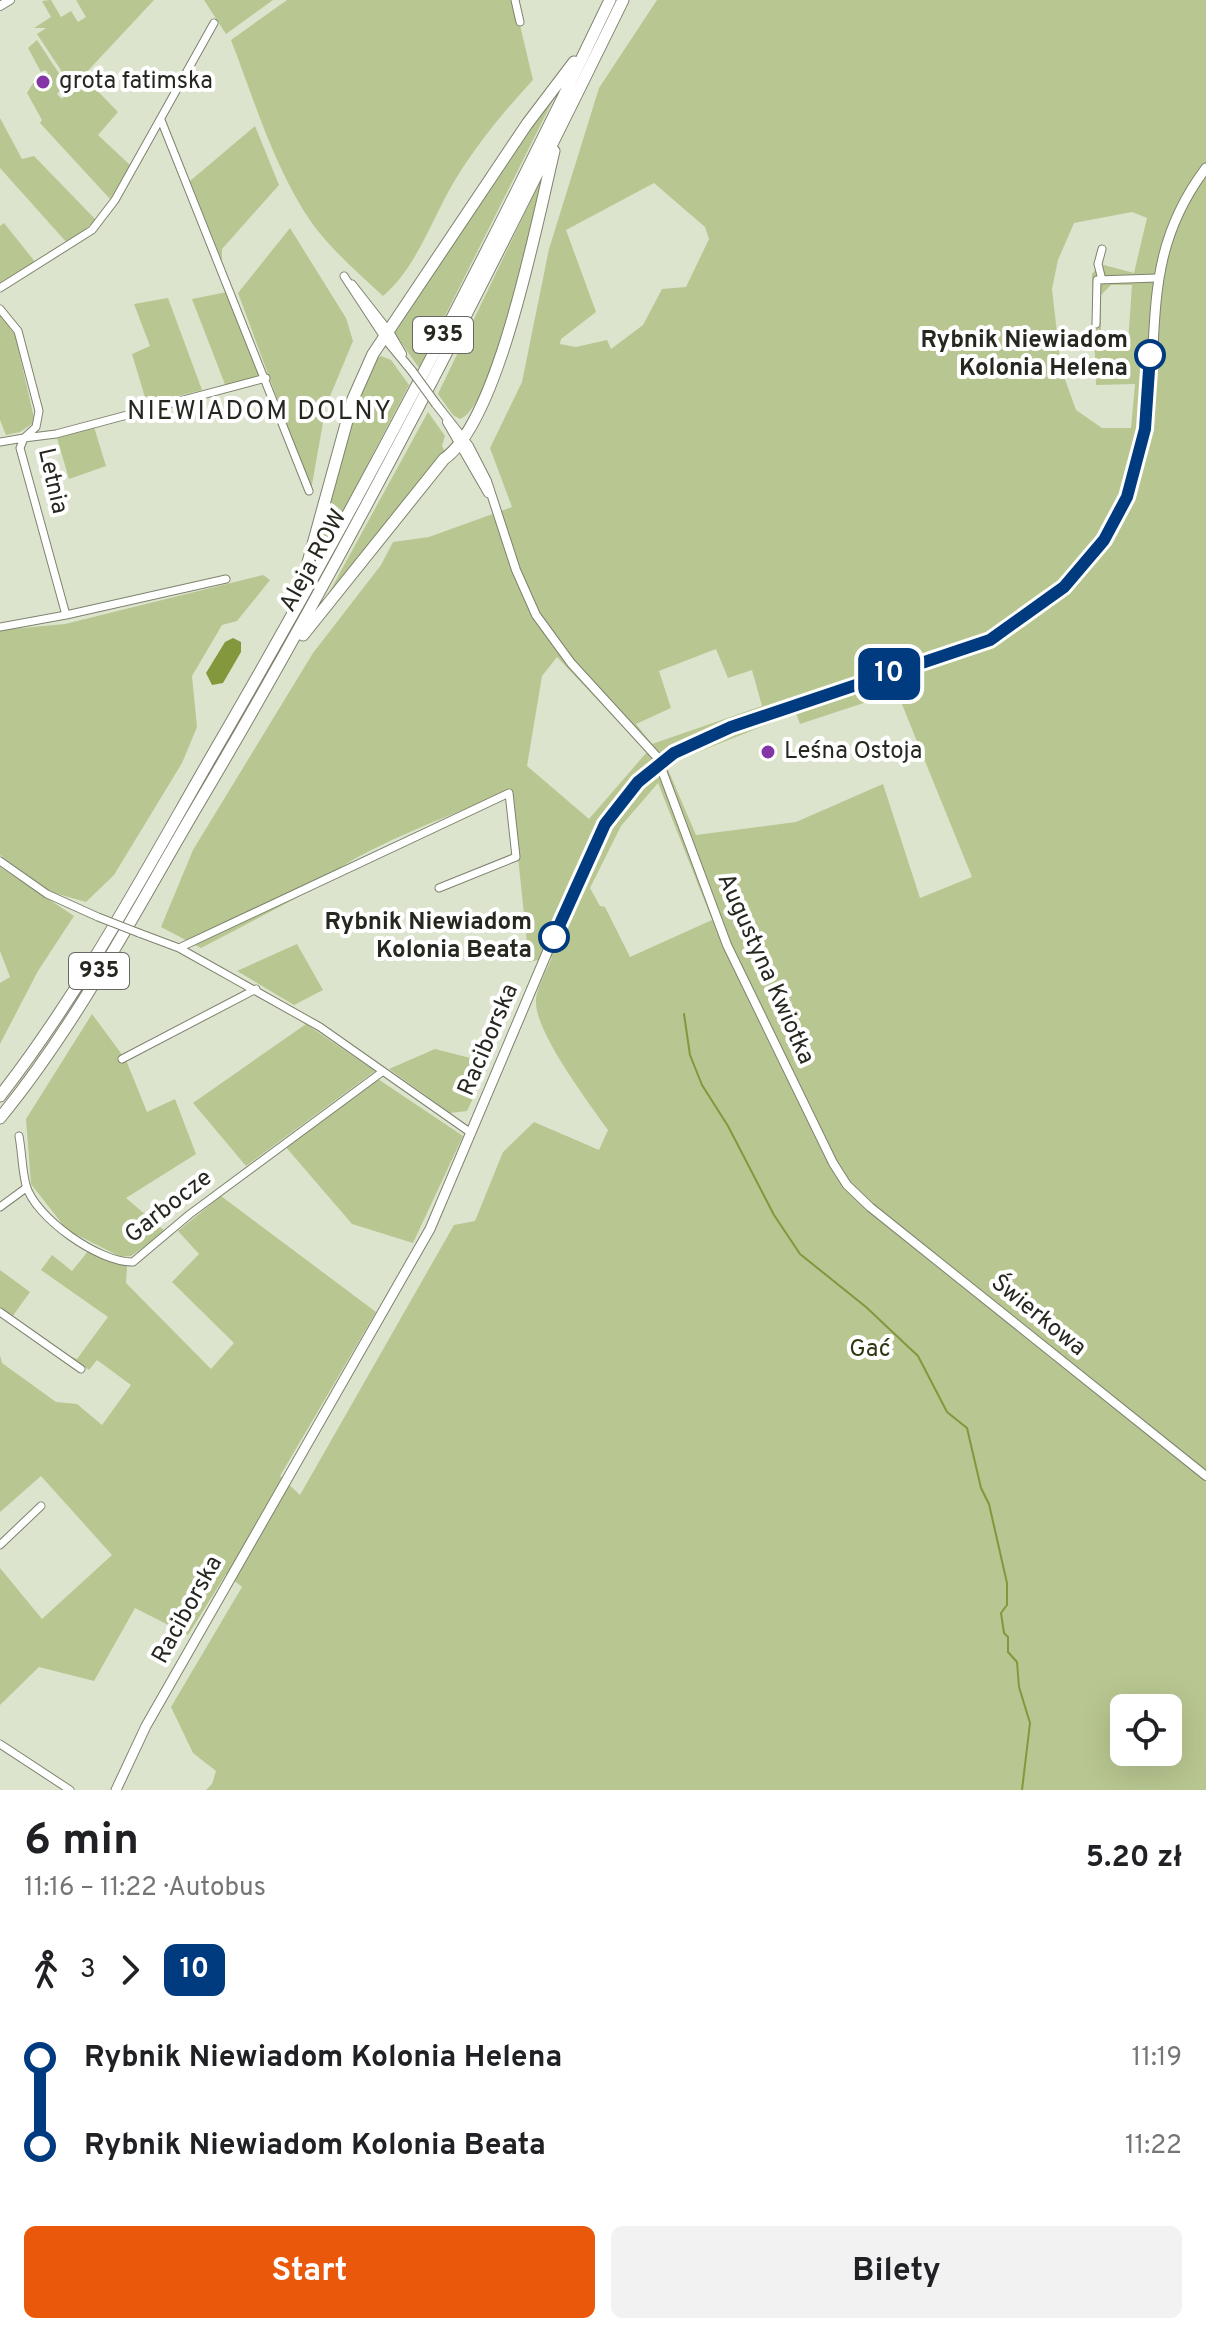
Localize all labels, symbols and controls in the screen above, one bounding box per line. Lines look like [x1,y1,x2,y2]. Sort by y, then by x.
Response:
place label: grota fatimska [59,67,213,97]
marker: grota fatimska [34,73,52,91]
road number: 935 [413,317,473,353]
place label: Rybnik Niewiadom Kolonia Helena [920,326,1128,384]
marker: Rybnik Niewiadom Kolonia Helena [1135,340,1165,370]
district label: NIEWIADOM DOLNY [127,396,393,429]
street label: Letnia [30,445,74,517]
street label: Aleja ROW [274,504,354,618]
line badge: 10 [853,648,925,700]
text: 10 [874,656,904,692]
place label: Leśna Ostoja [784,737,922,767]
marker: Leśna Ostoja [759,743,777,761]
street label: Augustyna Kwiotka [709,869,821,1069]
place label: Rybnik Niewiadom Kolonia Beata [324,908,532,966]
marker: Rybnik Niewiadom Kolonia Beata [539,922,569,952]
road number: 935 [69,953,129,989]
street label: Raciborska [452,979,526,1101]
street label: Garbocze [119,1164,219,1250]
street label: Świerkowa [984,1267,1093,1363]
park label: Gać [849,1335,891,1365]
street label: Raciborska [146,1551,230,1669]
map controls [1110,1694,1182,1766]
button: locate [1110,1694,1182,1766]
text: 6 min [24,1814,139,1870]
text: 5.20 zł [1086,1840,1182,1877]
text: 11:16 – 11:22 · Autobus [24,1872,266,1905]
icon: walk [24,1948,68,1992]
icon: forward [108,1948,152,1992]
text: 10 [180,1952,209,1988]
text: 3 [80,1954,96,1987]
text: Rybnik Niewiadom Kolonia Helena [84,2040,562,2077]
text: 11:19 [1132,2042,1182,2075]
text: Rybnik Niewiadom Kolonia Beata [84,2128,546,2165]
text: 11:22 [1125,2130,1182,2163]
button: Start [24,2226,595,2318]
button: Bilety [611,2226,1182,2318]

